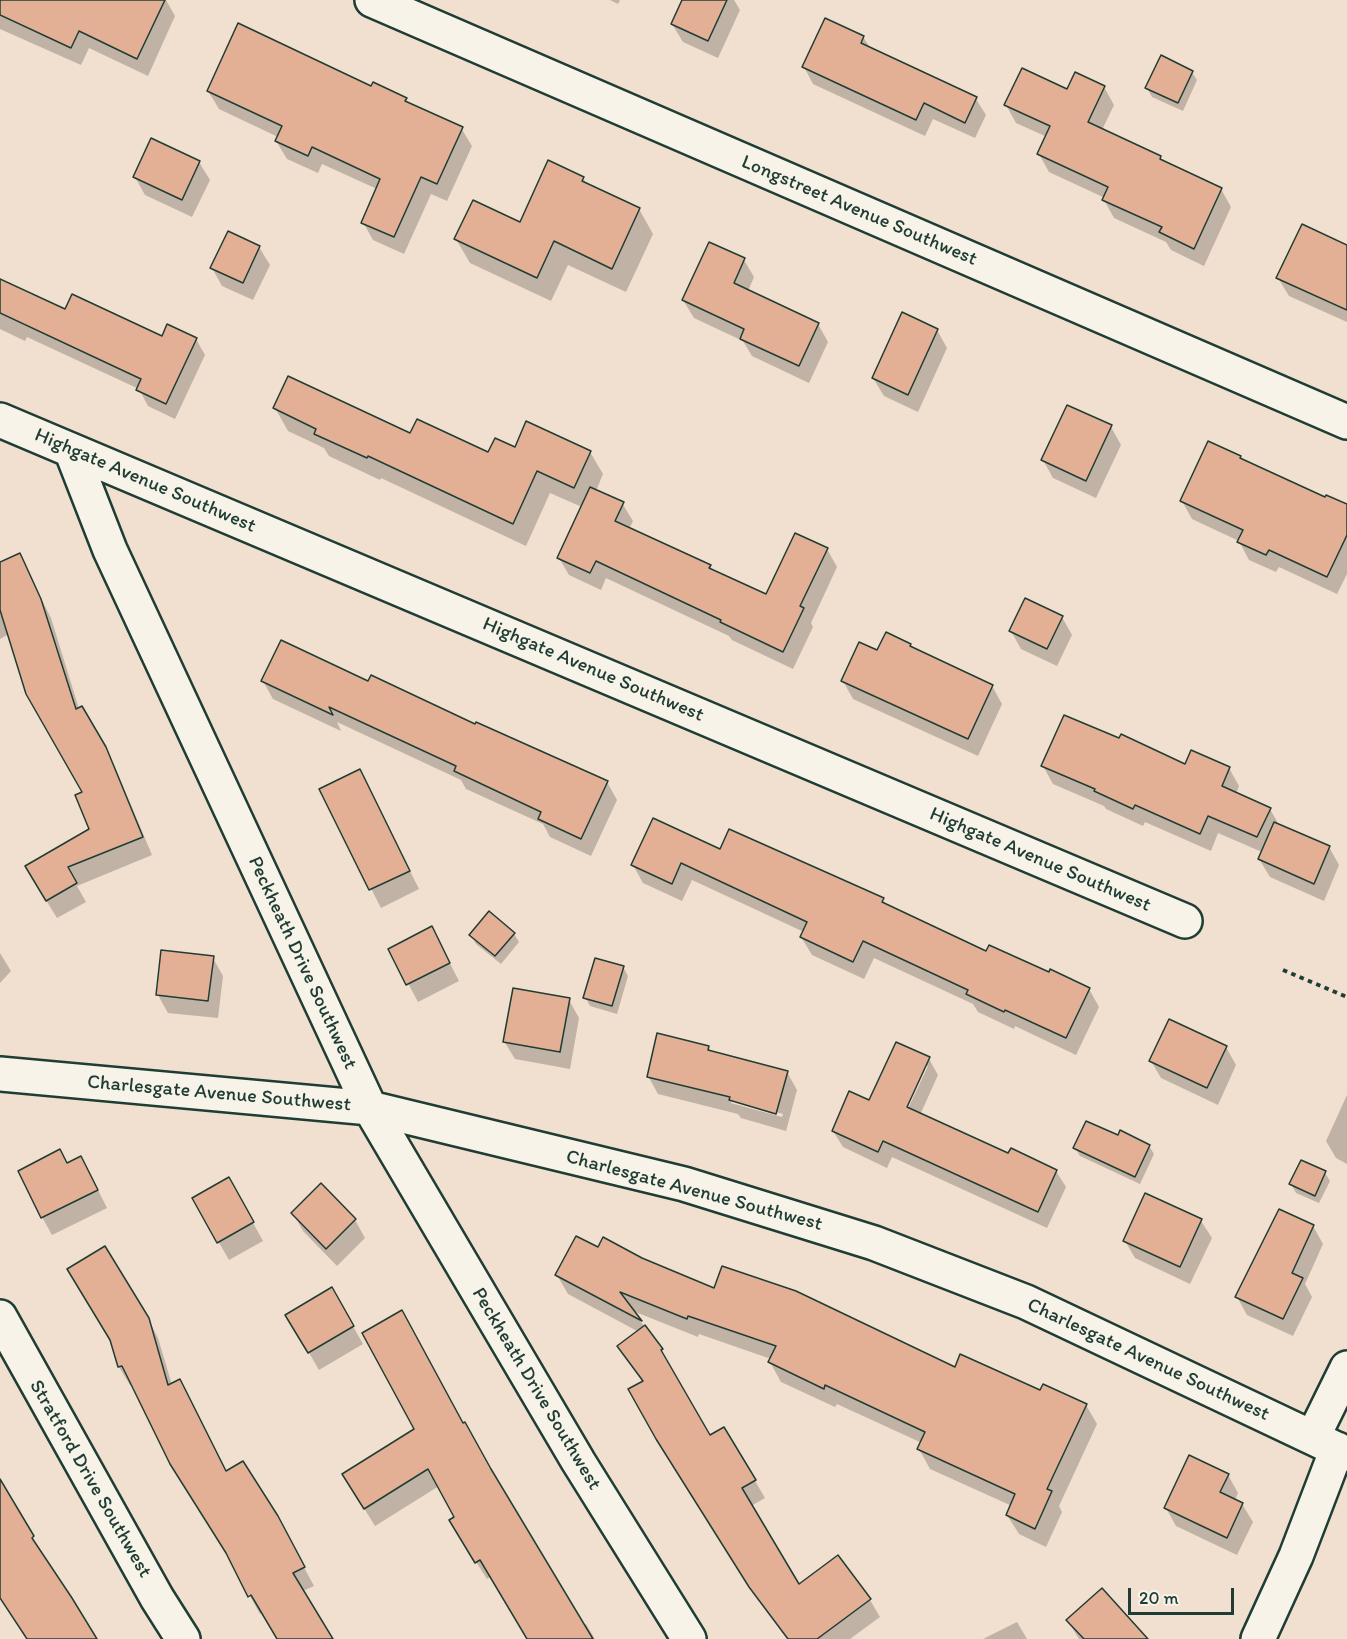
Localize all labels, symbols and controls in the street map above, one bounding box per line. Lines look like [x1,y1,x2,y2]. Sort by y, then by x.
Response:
street label: Longstreet Avenue Southwest [737,150,981,272]
street label: Highgate Avenue Southwest [31,423,259,539]
street label: Highgate Avenue Southwest [479,612,707,728]
street label: Highgate Avenue Southwest [926,802,1154,918]
street label: Peckheath Drive Southwest [242,853,362,1073]
street label: Charlesgate Avenue Southwest [86,1071,352,1117]
street label: Charlesgate Avenue Southwest [563,1145,825,1237]
street label: Peckheath Drive Southwest [466,1283,606,1495]
street label: Charlesgate Avenue Southwest [1023,1293,1273,1427]
street label: Stratford Drive Southwest [24,1376,156,1582]
scale bar [1131,1576,1238,1614]
text: 20 m [1139,1587,1179,1609]

